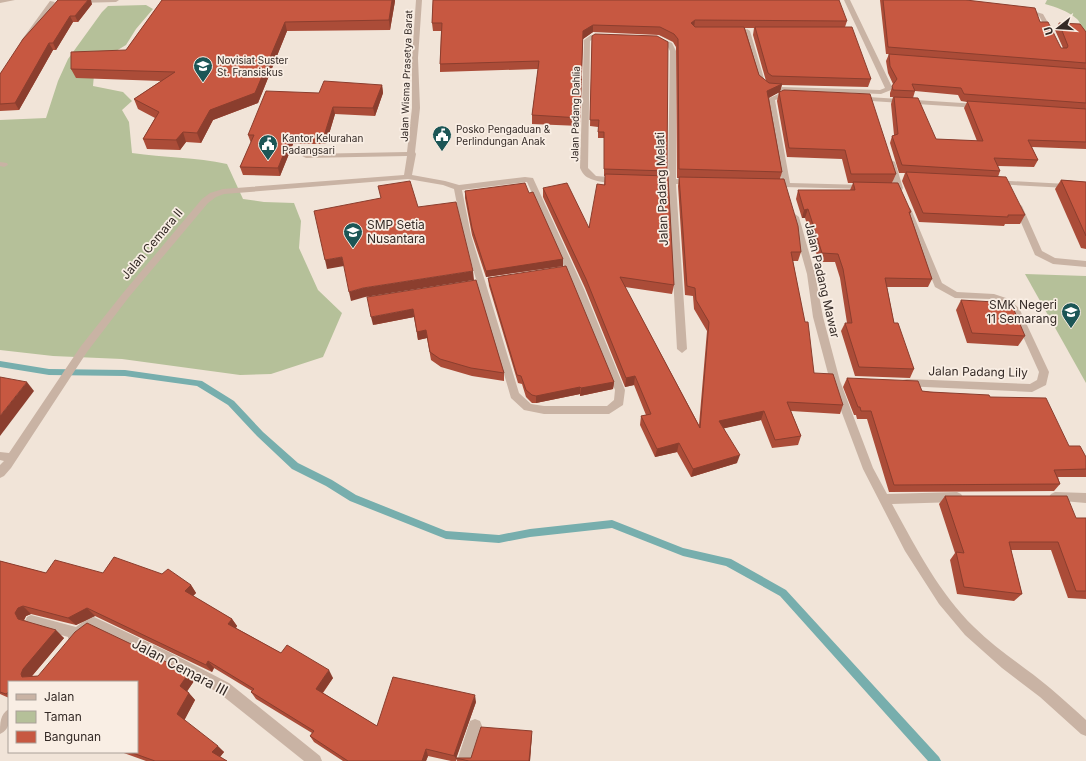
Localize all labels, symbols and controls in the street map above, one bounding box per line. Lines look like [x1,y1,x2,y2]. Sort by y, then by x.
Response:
north arrow [1038,8,1078,48]
street label: Jalan Wisma Prasetya Barat [398,9,414,142]
text: U [1041,25,1056,37]
place label: Novisiat Suster St. Fransiskus [217,54,288,78]
school or university icon: Novisiat Suster St. Fransiskus [192,55,214,83]
street label: Jalan Padang Dahlia [568,66,582,162]
place label: Posko Pengaduan & Perlindungan Anak [456,123,551,147]
public building icon: Posko Pengaduan & Perlindungan Anak [431,124,453,152]
place label: Kantor Kelurahan Padangsari [282,132,363,156]
street label: Jalan Padang Melati [652,132,671,246]
public building icon: Kantor Kelurahan Padangsari [257,133,279,161]
street label: Jalan Cemara II [118,205,186,282]
place label: SMP Setia Nusantara [367,217,425,246]
street label: Jalan Padang Mawar [802,220,843,340]
school or university icon: SMP Setia Nusantara [342,221,364,249]
place label: SMK Negeri 11 Semarang [986,297,1057,326]
school or university icon: SMK Negeri 11 Semarang [1060,301,1082,329]
street label: Jalan Padang Lily [928,363,1028,380]
street label: Jalan Cemara III [129,634,231,699]
legend [8,681,138,753]
text: Jalan [44,689,74,704]
text: Taman [44,709,82,724]
text: Bangunan [44,729,101,744]

